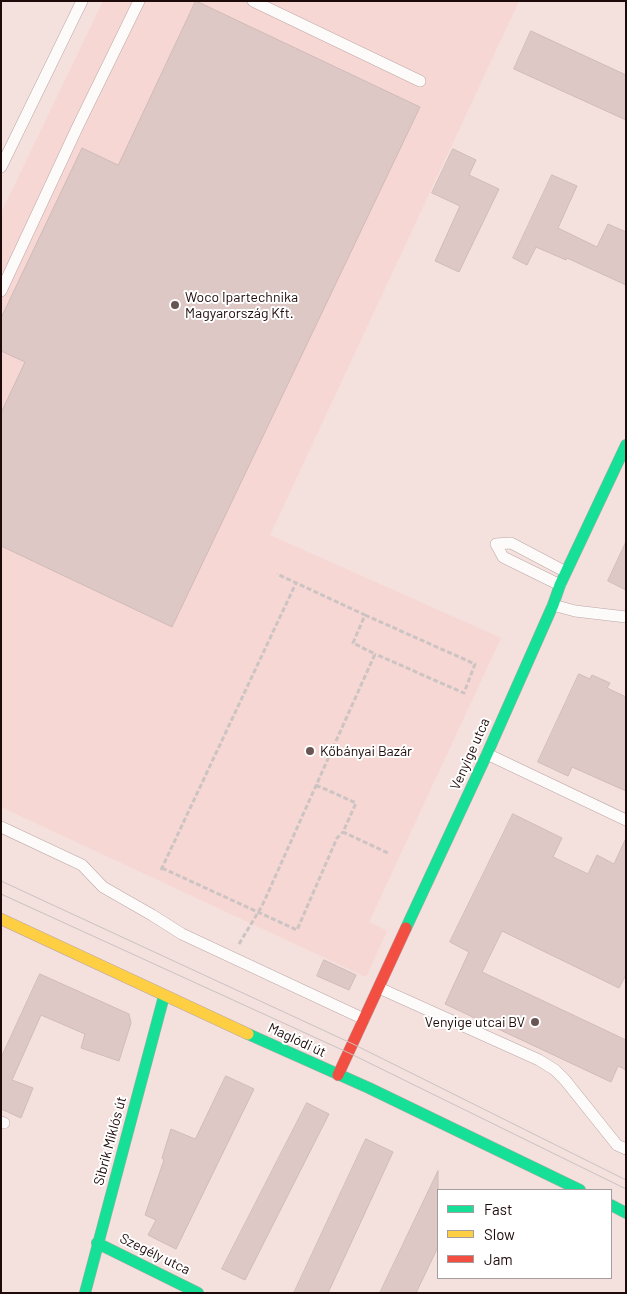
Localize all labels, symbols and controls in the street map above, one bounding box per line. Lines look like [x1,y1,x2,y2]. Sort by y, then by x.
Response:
place label: Woco Ipartechnika Magyarország Kft. [185,289,298,322]
marker: Woco Ipartechnika Magyarország Kft. [169,299,181,311]
street label: Venyige utca [447,715,493,793]
place label: Kőbányai Bazár [320,743,412,759]
marker: Kőbányai Bazár [304,745,316,757]
place label: Venyige utcai BV [425,1014,525,1030]
marker: Venyige utcai BV [529,1016,541,1028]
street label: Maglódi út [265,1019,329,1061]
street label: Sibrik Miklós út [90,1095,130,1187]
legend [437,1189,612,1279]
text: Fast [484,1200,512,1218]
text: Slow [484,1225,515,1243]
street label: Szegély utca [117,1230,193,1278]
text: Jam [484,1250,513,1268]

